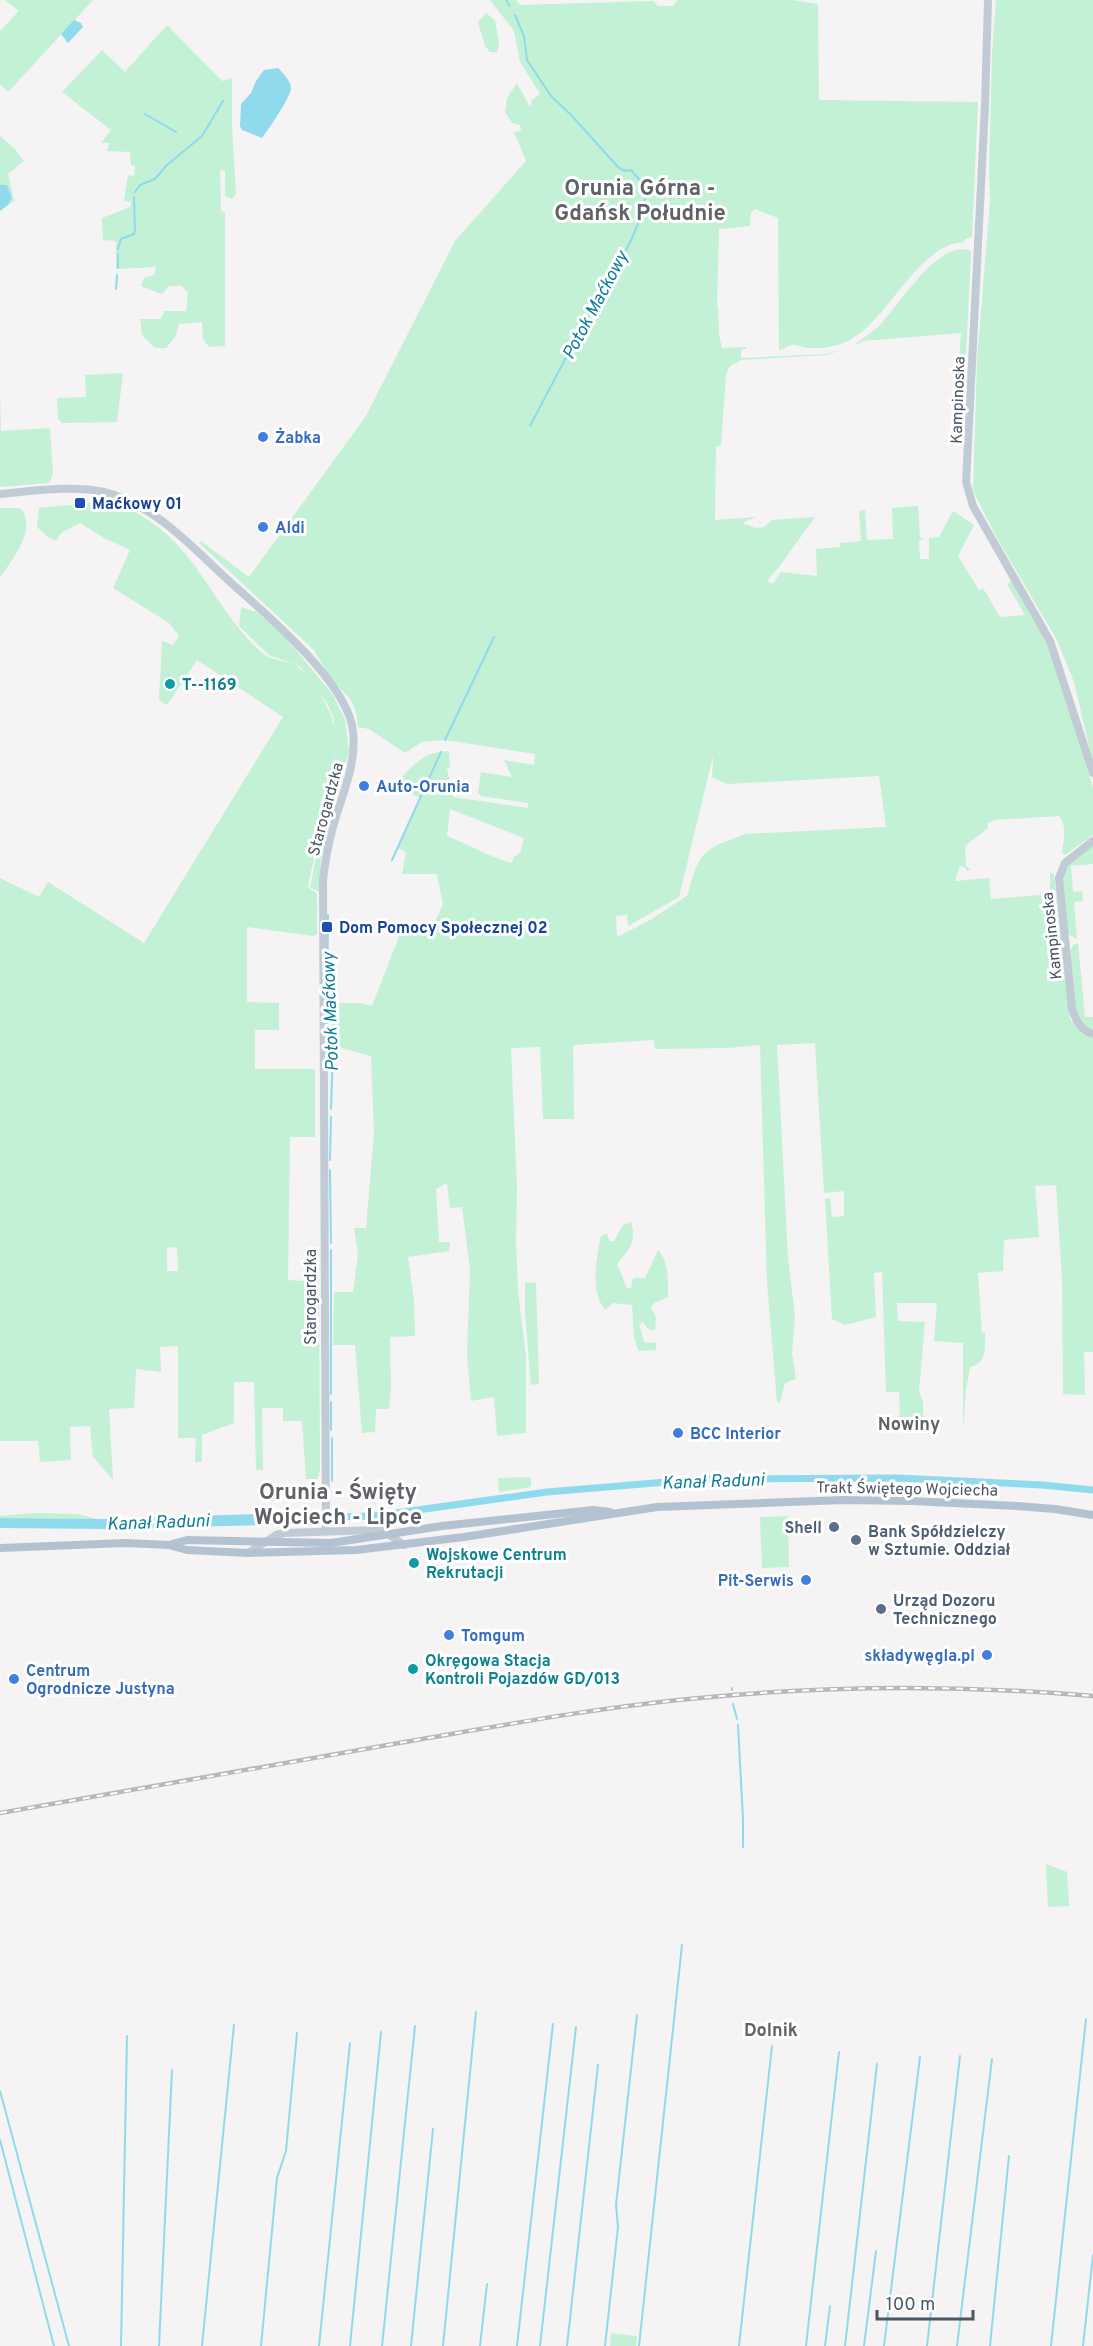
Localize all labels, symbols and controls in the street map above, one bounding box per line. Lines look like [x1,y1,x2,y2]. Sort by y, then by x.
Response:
district label: Orunia Górna - Gdańsk Południe [554,176,726,228]
water label: Potok Maćkowy [558,246,635,364]
street label: Kampinoska [947,356,971,444]
place label: Żabka [275,427,321,449]
marker: Żabka [256,430,270,444]
place label: Maćkowy 01 [92,495,182,515]
marker: Maćkowy 01 [73,496,87,510]
place label: Aldi [275,519,305,539]
marker: Aldi [256,520,270,534]
place label: T--1169 [182,676,237,696]
marker: T--1169 [163,677,177,691]
street label: Starogardzka [305,761,349,859]
place label: Auto-Orunia [376,778,470,798]
marker: Auto-Orunia [357,779,371,793]
street label: Kampinoska [1038,891,1068,981]
place label: Dom Pomocy Społecznej 02 [339,919,547,939]
marker: Dom Pomocy Społecznej 02 [320,920,334,934]
water label: Potok Maćkowy [318,950,345,1072]
street label: Starogardzka [302,1249,322,1345]
district label: Nowiny [878,1414,940,1437]
place label: BCC Interior [690,1425,781,1445]
marker: BCC Interior [671,1426,685,1440]
water label: Kanał Raduni [661,1469,766,1496]
street label: Trakt Świętego Wojciecha [816,1476,998,1502]
district label: Orunia - Święty Wojciech - Lipce [254,1477,422,1532]
water label: Kanał Raduni [106,1510,211,1537]
place label: Shell [784,1519,822,1539]
marker: Shell [827,1520,841,1534]
place label: Bank Spółdzielczy w Sztumie. Oddział [868,1523,1011,1561]
marker: Bank Spółdzielczy w Sztumie. Oddział [849,1533,863,1547]
place label: Wojskowe Centrum Rekrutacji [426,1546,567,1584]
marker: Wojskowe Centrum Rekrutacji [407,1556,421,1570]
place label: Pit-Serwis [718,1572,794,1592]
marker: Pit-Serwis [799,1573,813,1587]
place label: Urząd Dozoru Technicznego [893,1592,997,1630]
marker: Urząd Dozoru Technicznego [874,1602,888,1616]
place label: Tomgum [461,1627,525,1647]
marker: Tomgum [442,1628,456,1642]
place label: składywęgla.pl [864,1647,975,1667]
marker: składywęgla.pl [980,1648,994,1662]
place label: Okręgowa Stacja Kontroli Pojazdów GD/013 [425,1652,620,1690]
place label: Centrum Ogrodnicze Justyna [26,1662,175,1700]
marker: Okręgowa Stacja Kontroli Pojazdów GD/013 [406,1662,420,1676]
marker: Centrum Ogrodnicze Justyna [7,1672,21,1686]
district label: Dolnik [744,2020,798,2043]
scale bar [877,2283,973,2321]
text: 100 m [886,2294,935,2317]

